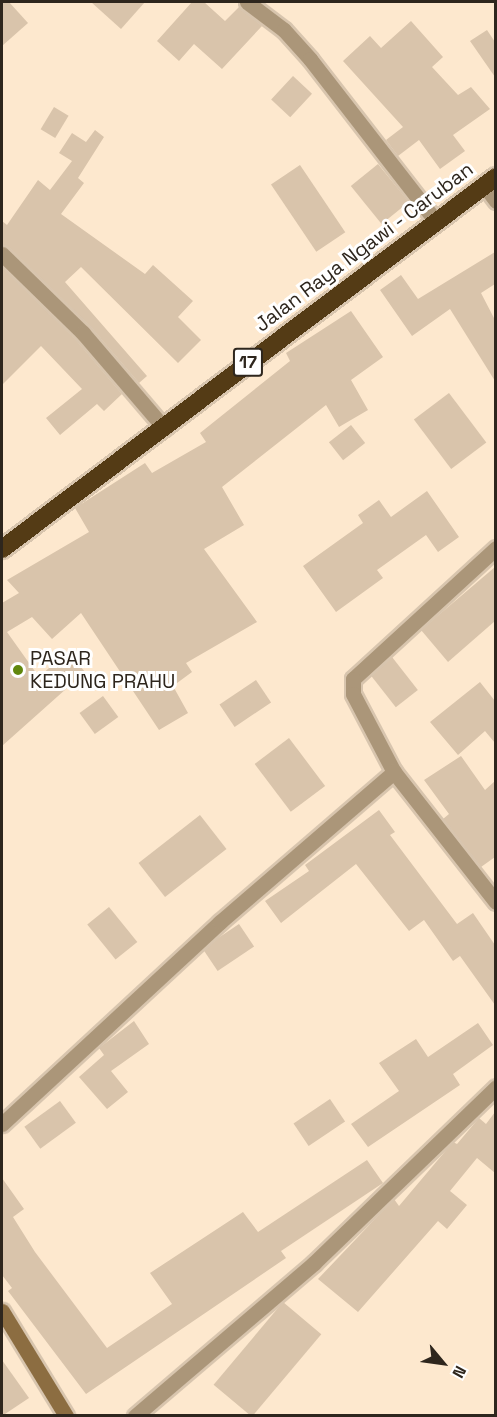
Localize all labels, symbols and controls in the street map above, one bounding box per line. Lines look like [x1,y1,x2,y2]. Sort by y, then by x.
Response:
street label: Jalan Raya Ngawi - Caruban [250,157,478,337]
road number: 17 [232,347,264,377]
place label: PASAR KEDUNG PRAHU [30,646,175,693]
marker: PASAR KEDUNG PRAHU [11,663,25,677]
north arrow [413,1333,473,1393]
text: N [447,1362,471,1382]

